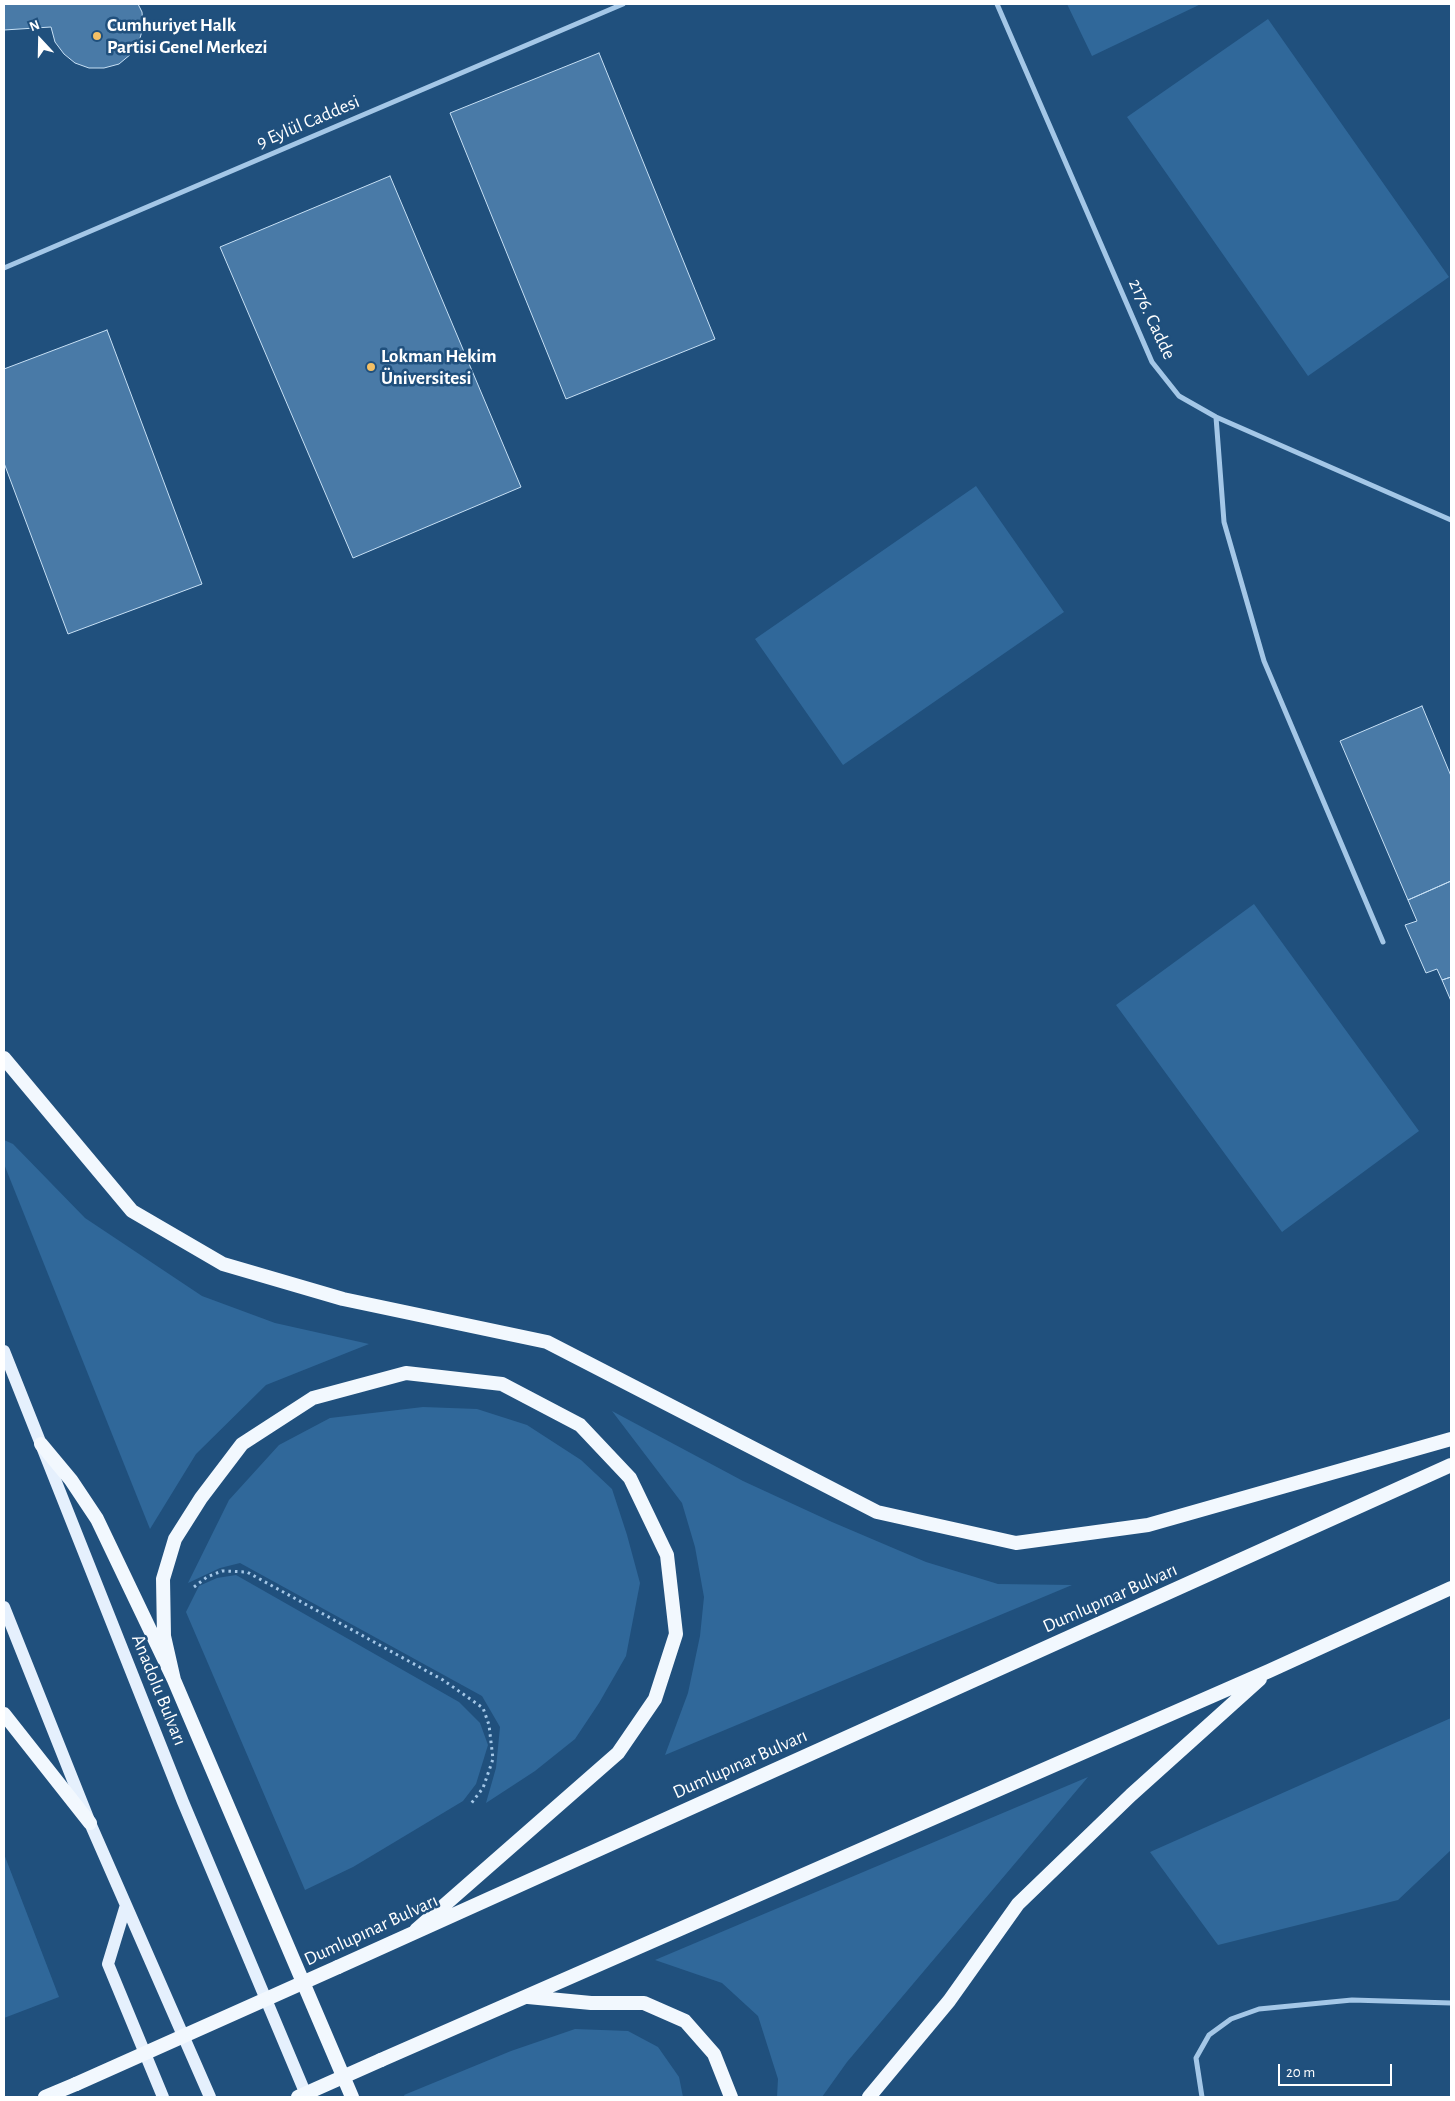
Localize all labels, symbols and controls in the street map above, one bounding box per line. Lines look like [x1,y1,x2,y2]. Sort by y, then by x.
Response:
place label: Cumhuriyet Halk Partisi Genel Merkezi [107,14,267,58]
north arrow [15,15,65,65]
text: N [28,18,42,34]
marker: Cumhuriyet Halk Partisi Genel Merkezi [91,30,103,42]
street label: 9 Eylül Caddesi [253,90,363,154]
street label: 2176. Cadde [1123,275,1181,363]
place label: Lokman Hekim Üniversitesi [381,345,497,389]
marker: Lokman Hekim Üniversitesi [365,361,377,373]
street label: Dumlupınar Bulvarı [1039,1558,1181,1638]
street label: Anadolu Bulvarı [126,1631,192,1749]
street label: Dumlupınar Bulvarı [669,1724,811,1804]
street label: Dumlupınar Bulvarı [301,1889,441,1971]
scale bar [1280,2054,1394,2086]
text: 20 m [1286,2065,1315,2080]

